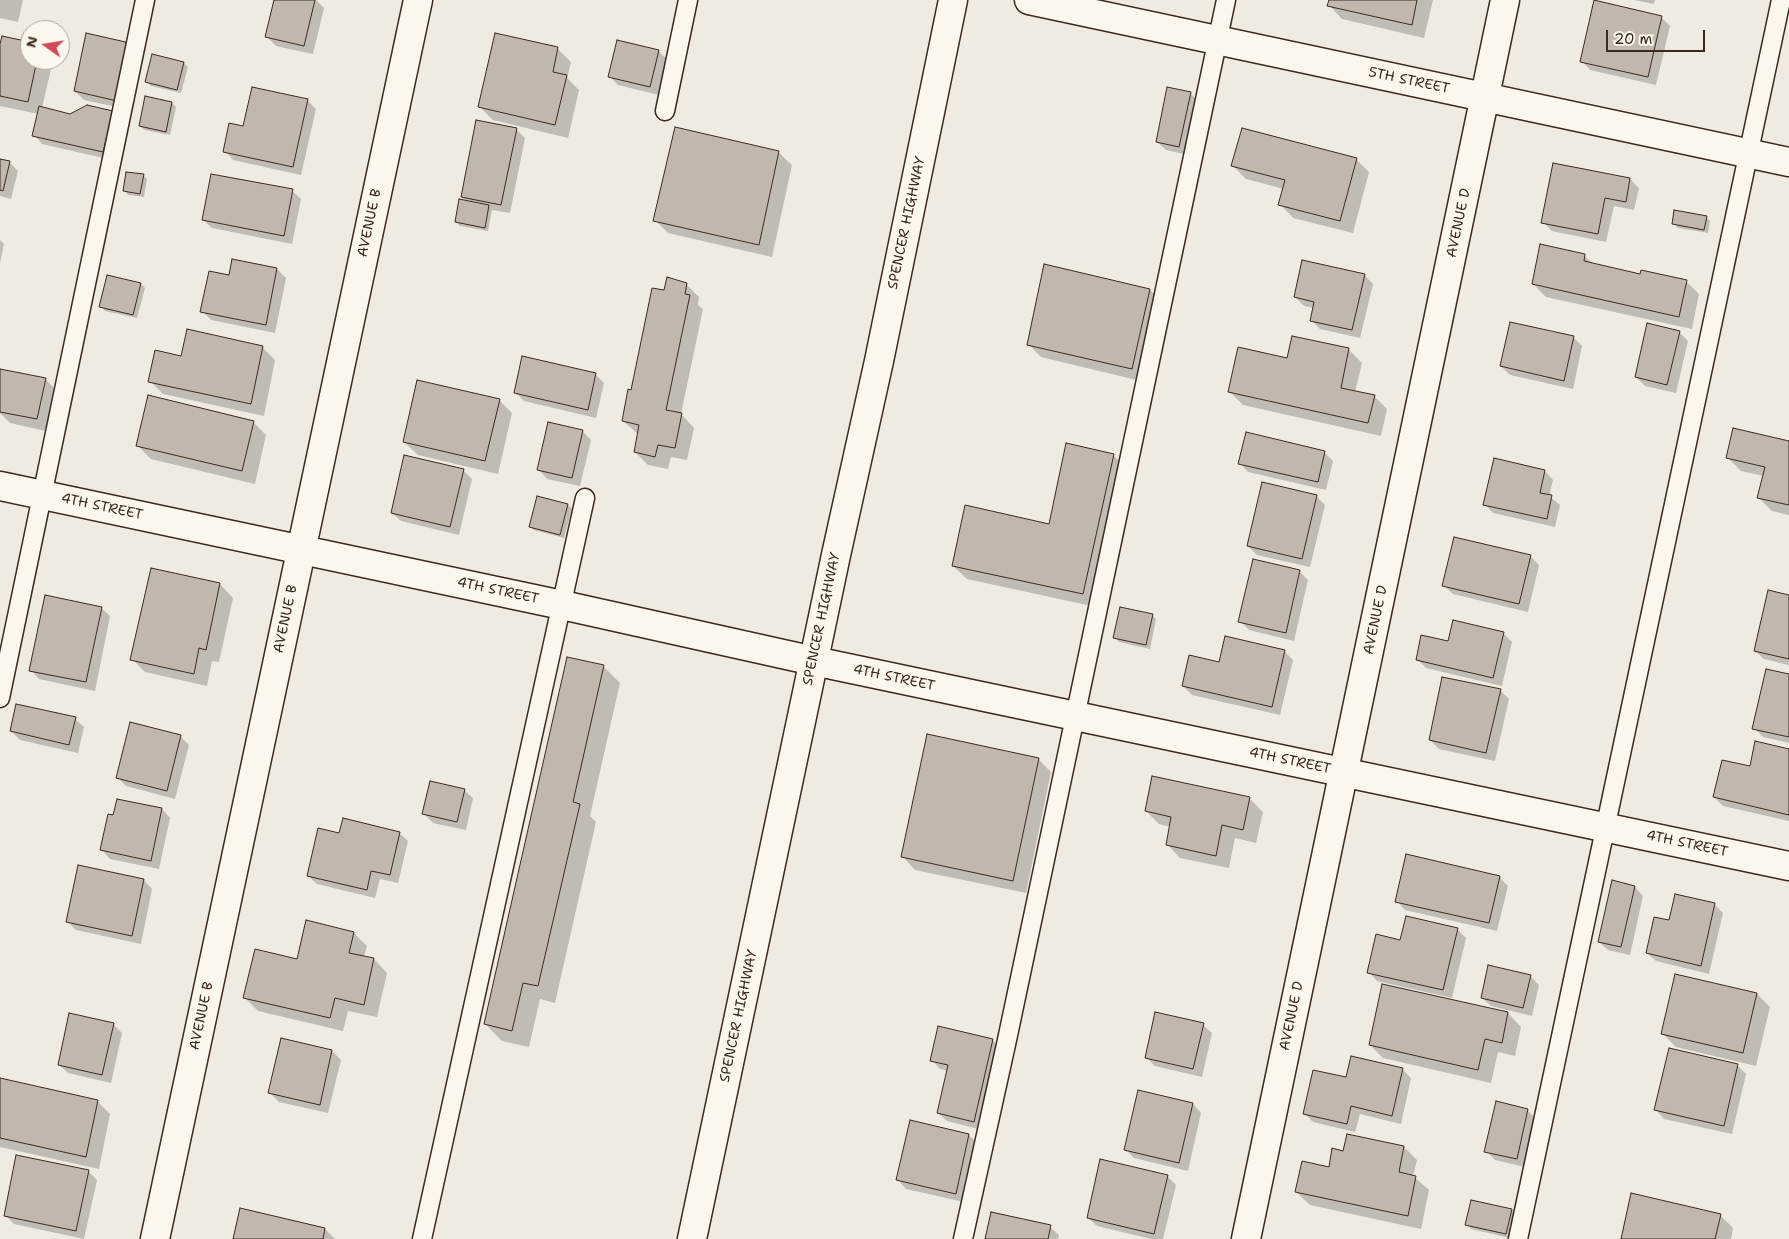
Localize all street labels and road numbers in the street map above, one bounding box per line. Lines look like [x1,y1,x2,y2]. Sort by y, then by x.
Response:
street label: 5TH STREET [1367,64,1451,98]
street label: SPENCER HIGHWAY [885,155,929,291]
street label: AVENUE B [355,187,385,259]
street label: AVENUE D [1443,187,1475,259]
street label: 4TH STREET [59,490,145,524]
street label: SPENCER HIGHWAY [800,551,844,687]
street label: 4TH STREET [455,574,541,608]
street label: AVENUE B [271,583,301,655]
street label: AVENUE D [1360,584,1392,656]
street label: 4TH STREET [851,661,937,695]
street label: 4TH STREET [1247,744,1333,778]
street label: 4TH STREET [1644,827,1730,861]
street label: SPENCER HIGHWAY [717,948,761,1084]
street label: AVENUE B [187,980,217,1052]
street label: AVENUE D [1276,980,1308,1052]

